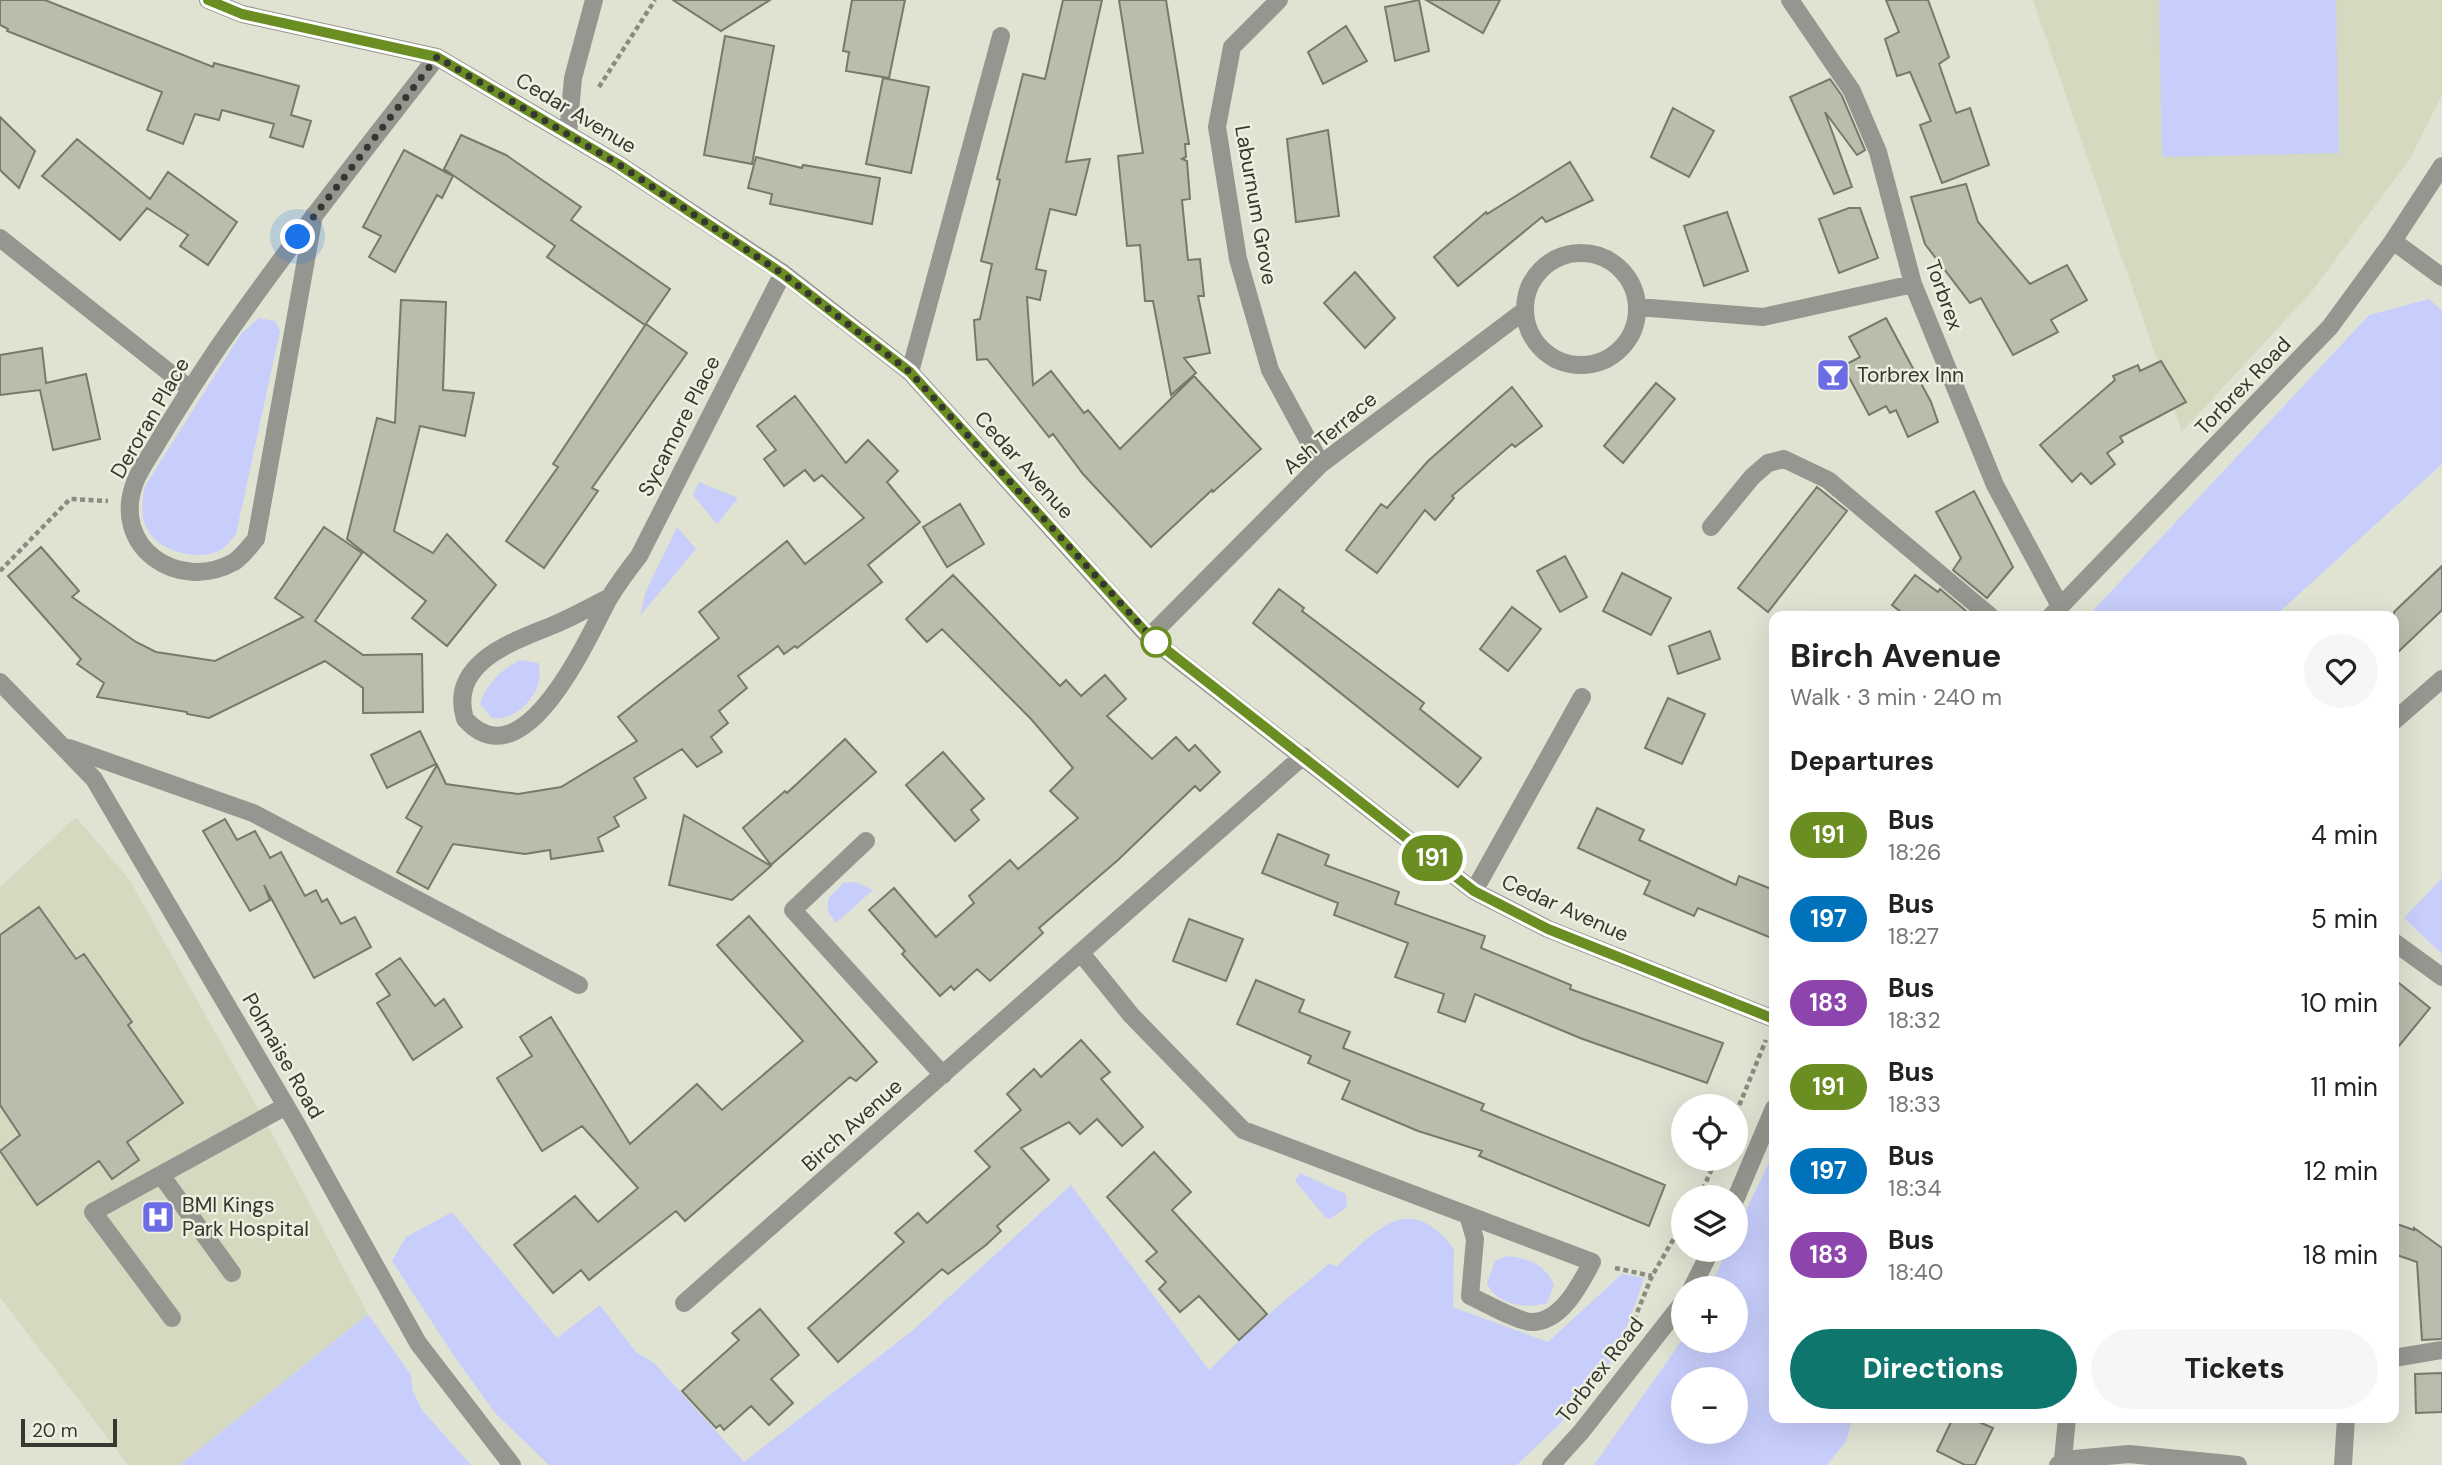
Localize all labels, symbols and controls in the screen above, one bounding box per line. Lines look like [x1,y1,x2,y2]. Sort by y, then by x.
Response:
street label: Cedar Avenue [510,66,642,160]
street label: Laburnum Grove [1228,123,1284,287]
your location [280,219,315,254]
street label: Torbrex [1918,256,1970,334]
street label: Torbrex Road [2189,331,2297,441]
street label: Sycamore Place [631,351,727,501]
street label: Deroran Place [104,352,196,484]
bar icon: Torbrex Inn [1814,356,1852,394]
place label: Torbrex Inn [1857,361,1964,389]
street label: Ash Terrace [1277,385,1383,481]
street label: Cedar Avenue [968,405,1080,525]
unlabelled marker [1141,627,1171,657]
text: Birch Avenue [1790,634,2001,677]
button: heart [2304,634,2378,708]
text: Walk · 3 min · 240 m [1790,682,2002,712]
text: Departures [1790,744,1934,778]
text: Bus [1888,803,1934,837]
text: 4 min [2311,818,2378,852]
text: 191 [1812,819,1845,850]
line badge: 191 [1392,835,1472,881]
text: 18:26 [1888,837,1942,867]
text: 191 [1416,842,1448,873]
street label: Cedar Avenue [1497,867,1633,949]
text: Bus [1888,887,1934,921]
text: 5 min [2311,902,2378,936]
text: 197 [1810,903,1847,934]
text: 18:27 [1888,921,1939,951]
text: Bus [1888,971,1934,1005]
text: 10 min [2301,986,2378,1020]
text: 183 [1809,987,1848,1018]
street label: Polmaise Road [236,988,330,1124]
text: 18:32 [1888,1005,1941,1035]
text: Bus [1888,1055,1934,1089]
text: 11 min [2311,1070,2378,1104]
text: 191 [1812,1071,1845,1102]
street label: Birch Avenue [796,1072,908,1178]
text: 18:33 [1888,1089,1941,1119]
map controls [1671,1094,1748,1444]
button: locate [1671,1094,1748,1171]
text: Bus [1888,1139,1934,1173]
text: 12 min [2304,1154,2378,1188]
text: 197 [1810,1155,1847,1186]
text: 18:34 [1888,1173,1941,1203]
button: layers [1671,1185,1748,1262]
place label: BMI Kings Park Hospital [182,1191,309,1243]
hospital icon: BMI Kings Park Hospital [139,1198,177,1236]
text: Bus [1888,1223,1934,1257]
text: 18 min [2303,1238,2378,1272]
text: 183 [1809,1239,1848,1270]
text: 18:40 [1888,1257,1944,1287]
button: + [1671,1276,1748,1353]
street label: Torbrex Road [1550,1311,1650,1429]
button: Directions [1790,1329,2077,1409]
button: Tickets [2091,1329,2378,1409]
button: − [1671,1367,1748,1444]
scale bar [21,1416,117,1448]
text: 20 m [32,1418,78,1443]

